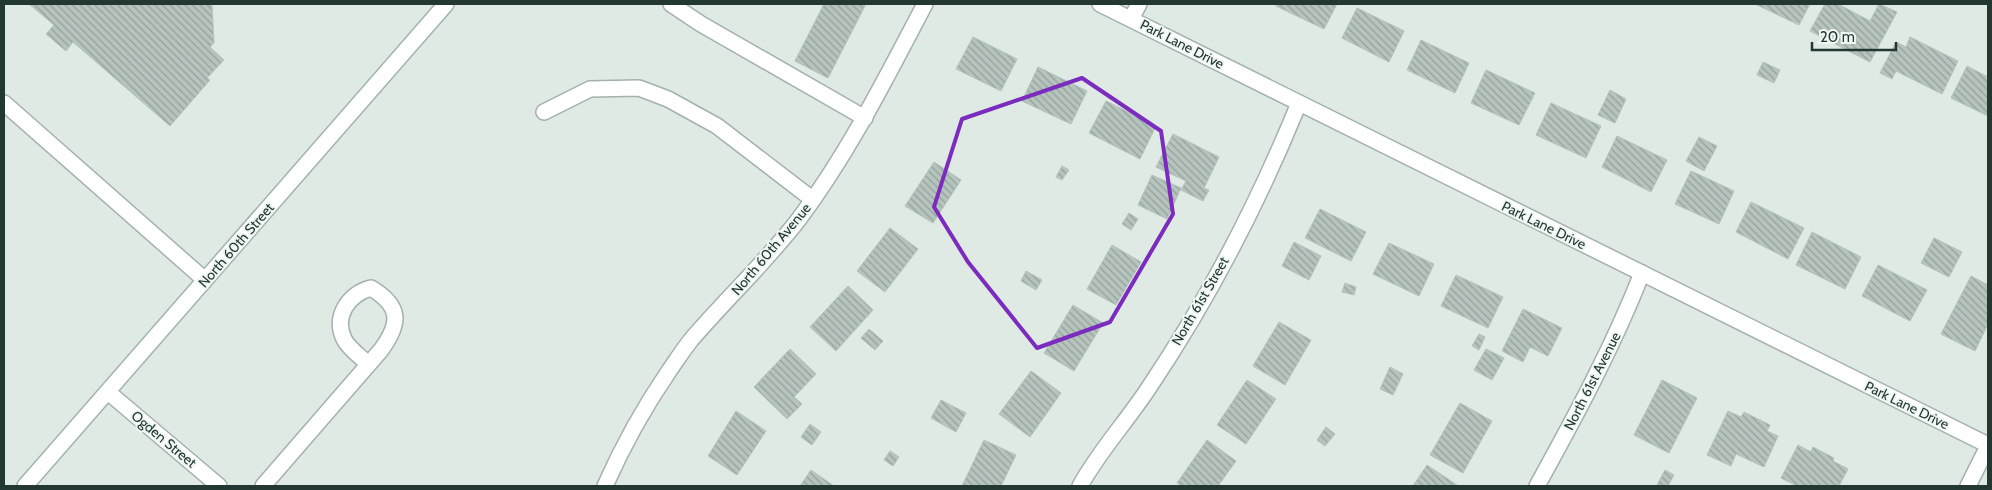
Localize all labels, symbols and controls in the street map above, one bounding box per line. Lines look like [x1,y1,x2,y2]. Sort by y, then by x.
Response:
street label: Park Lane Drive [1137,15,1227,73]
scale bar [1812,20,1896,52]
text: 20 m [1820,28,1855,46]
street label: Park Lane Drive [1499,197,1589,253]
street label: North 60th Street [194,199,278,291]
street label: North 60th Avenue [727,199,815,299]
street label: North 61st Street [1167,253,1233,348]
street label: North 61st Avenue [1560,329,1624,433]
street label: Park Lane Drive [1862,377,1952,433]
street label: Ogden Street [128,407,200,472]

